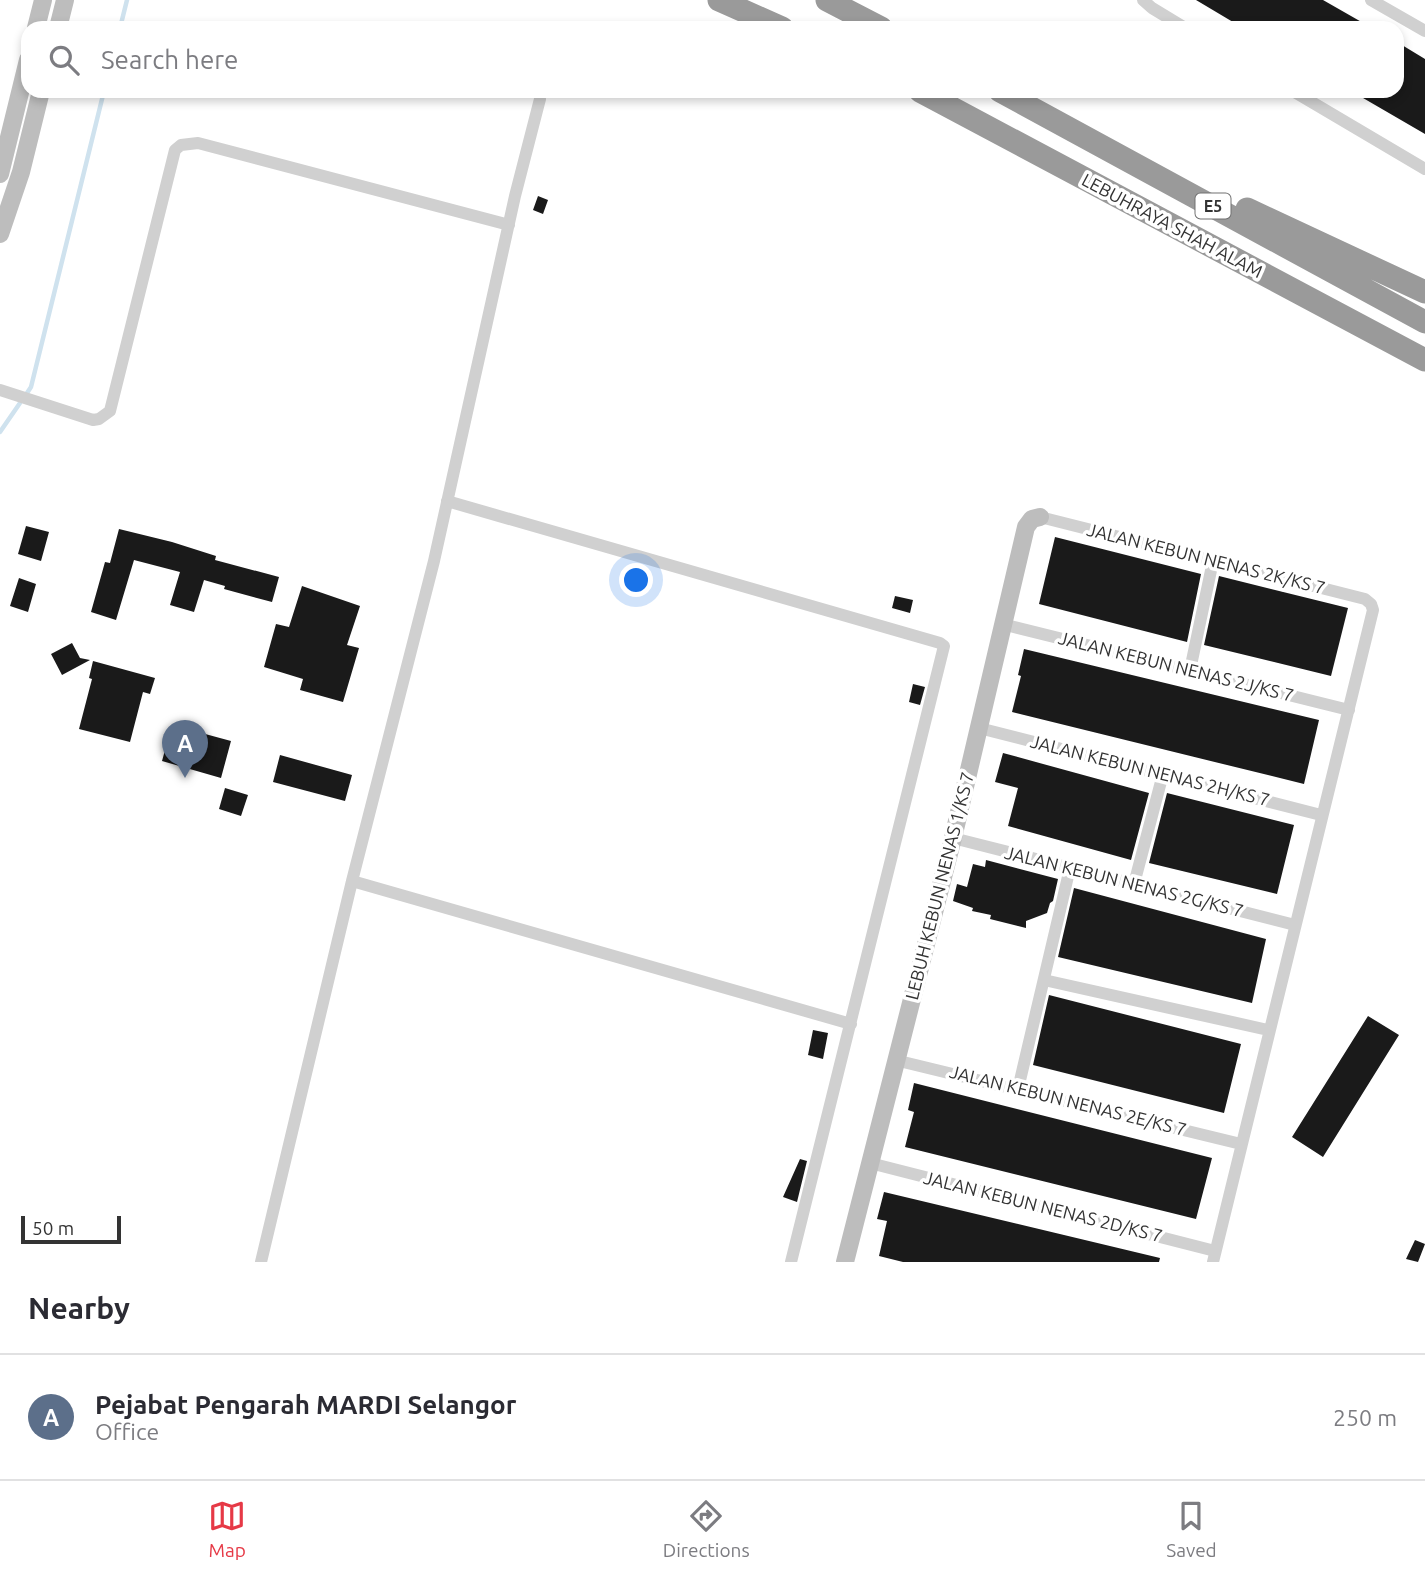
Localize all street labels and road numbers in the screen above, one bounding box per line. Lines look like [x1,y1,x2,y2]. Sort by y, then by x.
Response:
street label: LEBUHRAYA SHAH ALAM [1079,169,1266,281]
road number: E5 [1196,194,1230,218]
street label: JALAN KEBUN NENAS 2K/KS 7 [1085,519,1327,597]
street label: JALAN KEBUN NENAS 2J/KS 7 [1057,627,1296,705]
street label: JALAN KEBUN NENAS 2H/KS 7 [1028,731,1272,809]
street label: LEBUH KEBUN NENAS 1/KS 7 [901,770,977,1002]
street label: JALAN KEBUN NENAS 2G/KS 7 [1003,842,1246,920]
street label: JALAN KEBUN NENAS 2E/KS 7 [948,1061,1189,1139]
street label: JALAN KEBUN NENAS 2D/KS 7 [922,1167,1165,1245]

